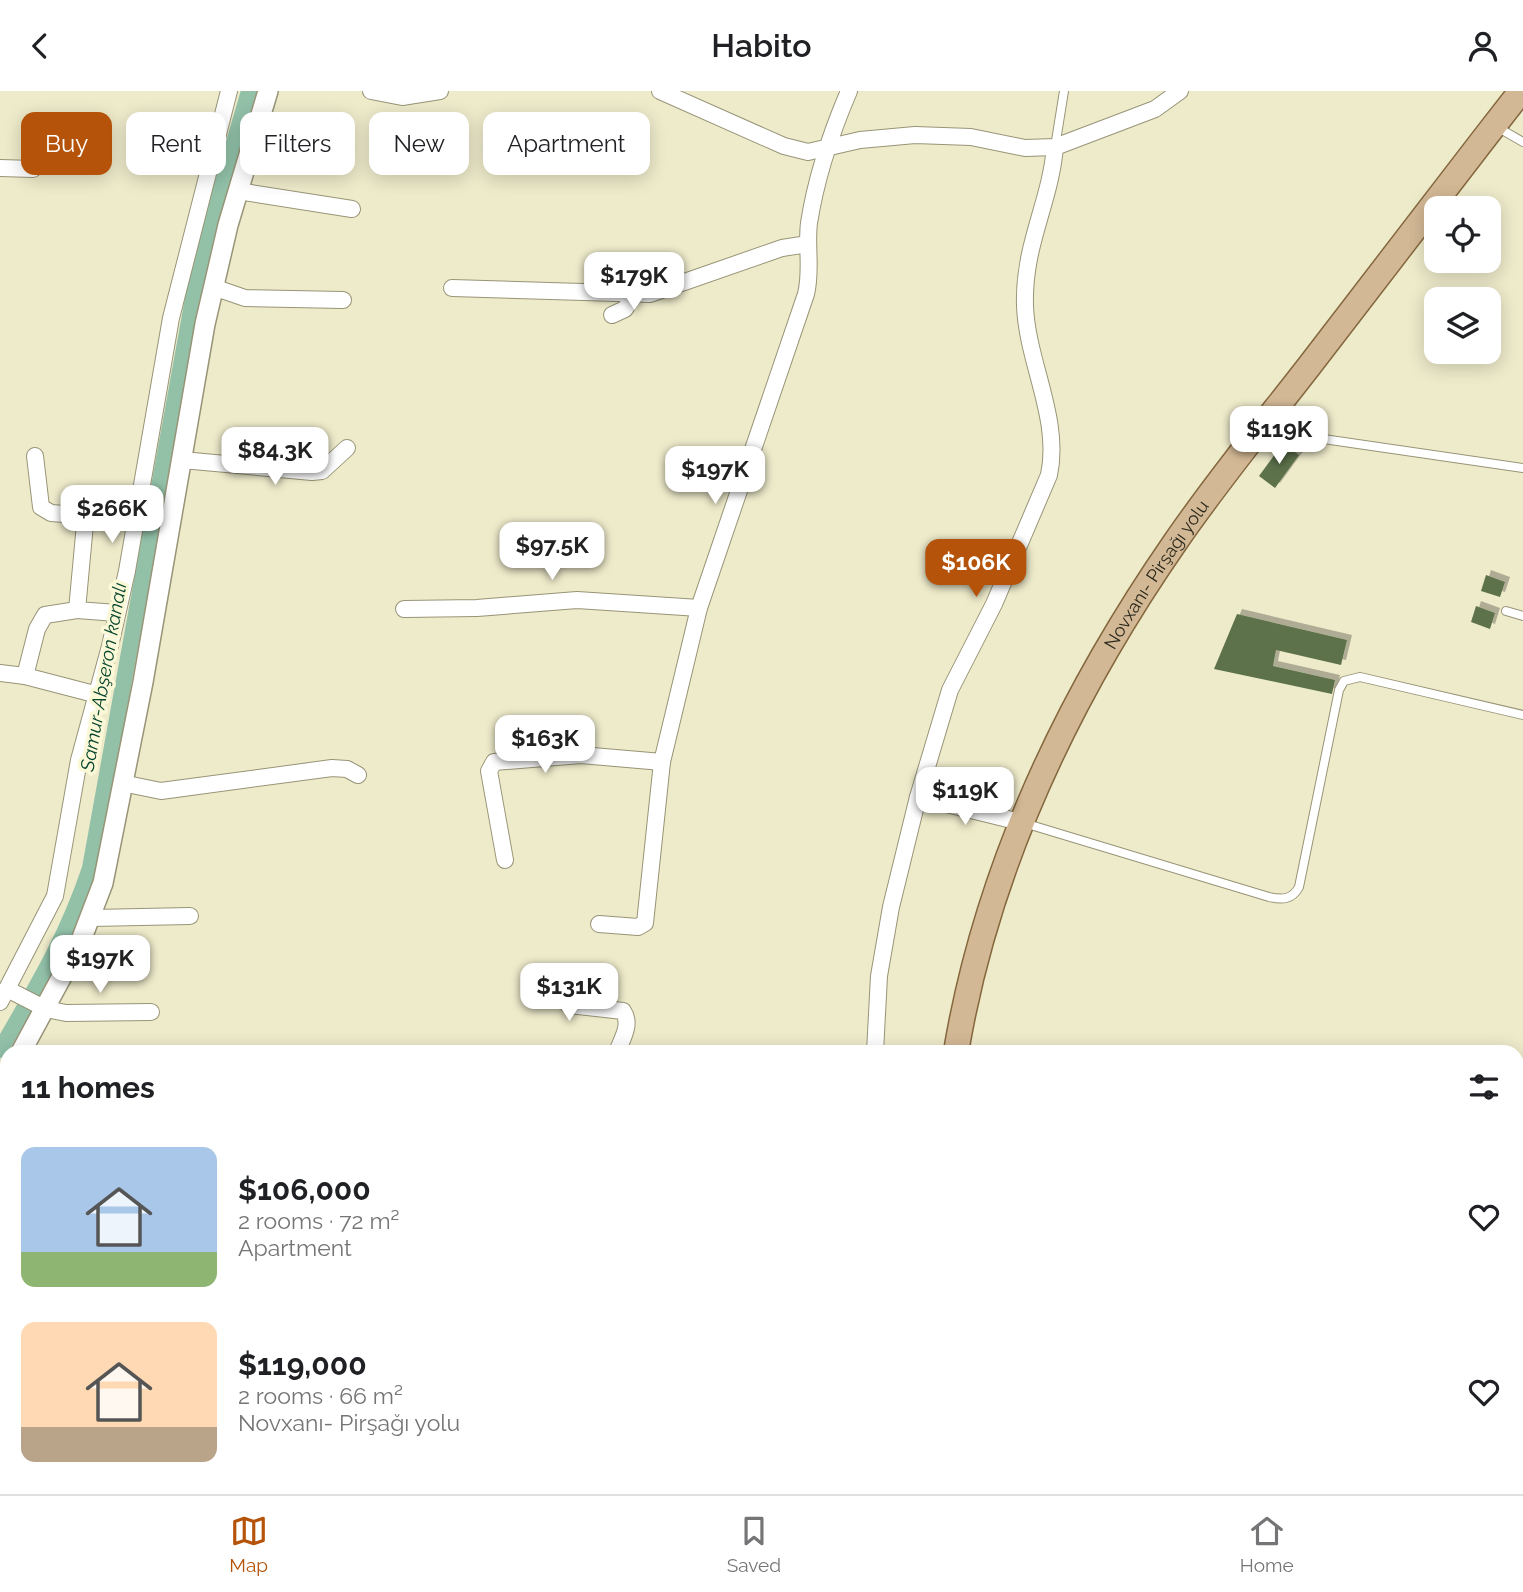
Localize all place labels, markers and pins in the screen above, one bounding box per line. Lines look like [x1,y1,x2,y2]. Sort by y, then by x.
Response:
pin: $179K [585,253,683,312]
pin: $119K [1230,407,1328,466]
pin: $84.3K [218,427,332,487]
pin: $197K [666,447,764,506]
pin: $266K [63,485,161,545]
pin: $97.5K [495,523,609,582]
pin: $106K [927,539,1025,599]
pin: $163K [496,715,594,775]
pin: $119K [916,767,1014,827]
pin: $197K [51,935,149,995]
pin: $131K [520,963,618,1023]

